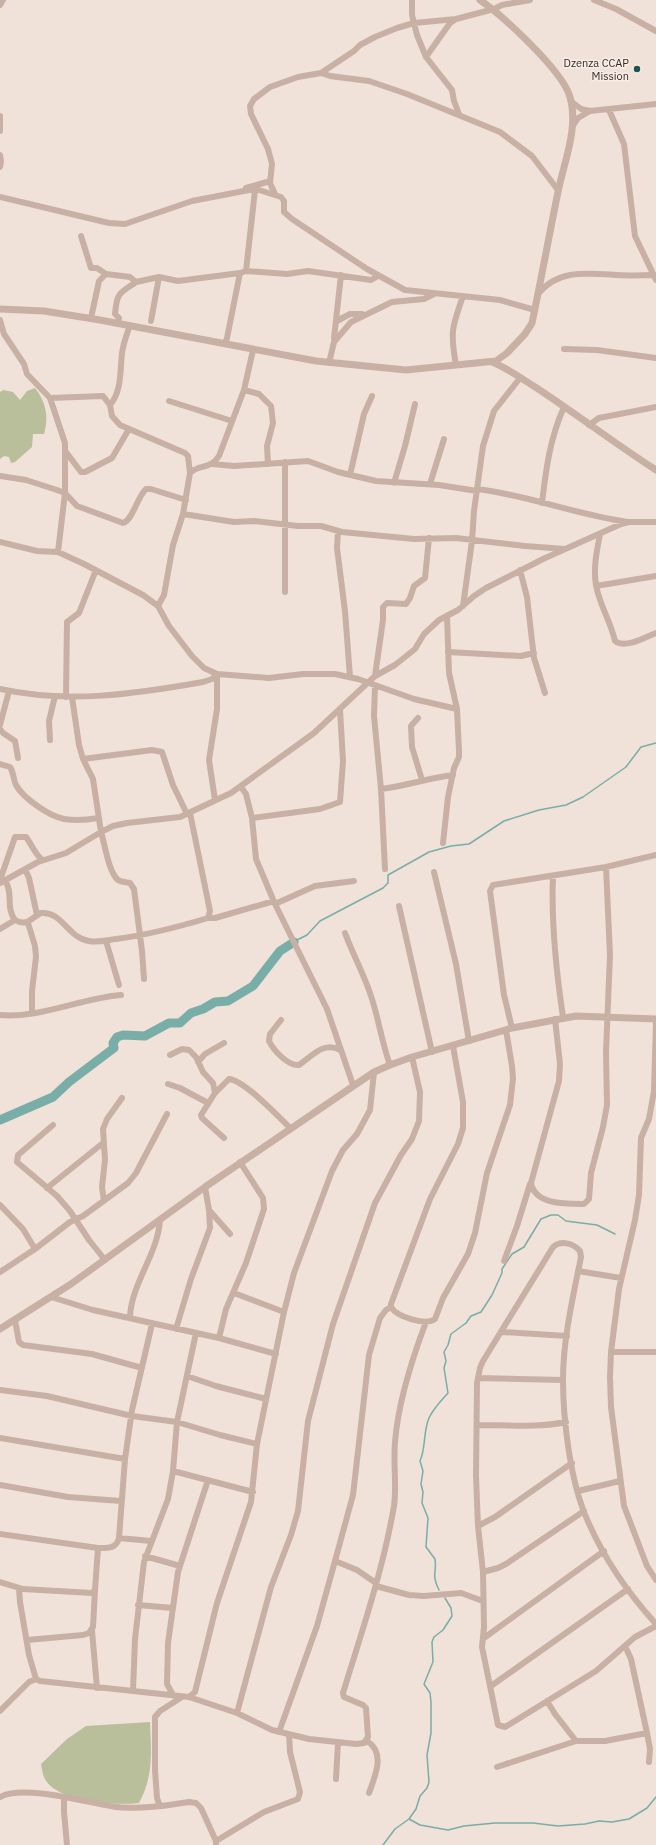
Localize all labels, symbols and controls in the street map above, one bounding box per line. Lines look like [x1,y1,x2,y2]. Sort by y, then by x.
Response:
place label: Dzenza CCAP Mission [564,56,629,83]
marker: Dzenza CCAP Mission [632,64,642,74]

